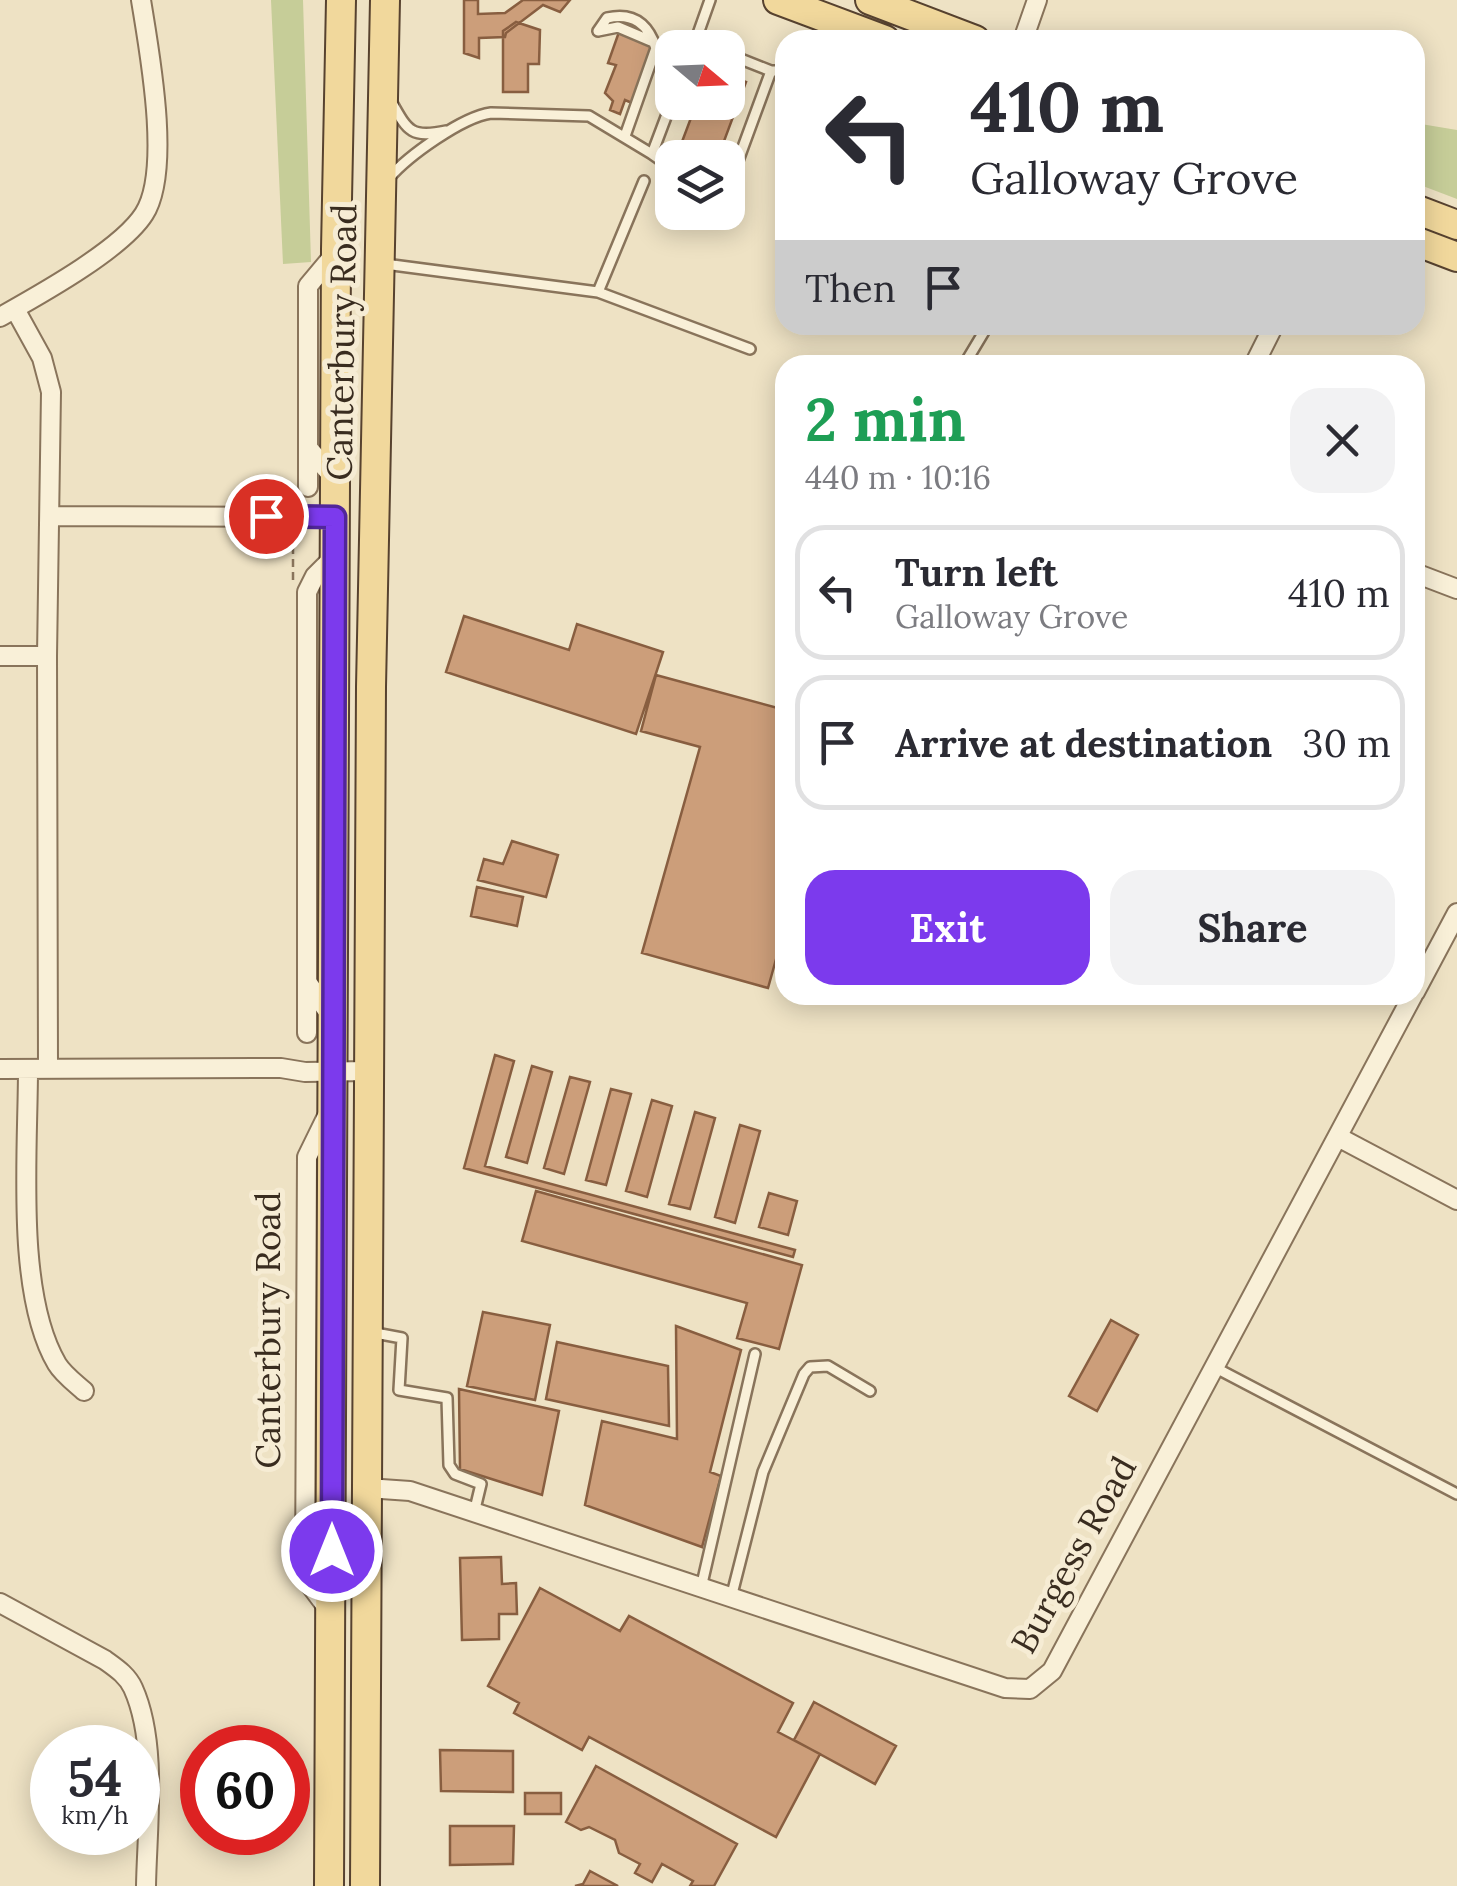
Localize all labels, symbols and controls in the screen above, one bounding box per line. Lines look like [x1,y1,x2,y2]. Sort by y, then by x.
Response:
north arrow [655,30,745,120]
map controls [655,30,745,230]
text: 410 m [970,62,1164,151]
icon: left [805,70,935,200]
button: layers [655,140,745,230]
text: Galloway Grove [970,149,1298,206]
street label: Canterbury Road [317,203,366,481]
icon: arrive [916,260,971,315]
text: Then [805,264,896,312]
text: 2 min [805,381,966,457]
button: close [1290,388,1395,493]
text: 440 m · 10:16 [805,457,991,498]
pin [224,474,309,559]
icon: arrive [239,489,294,544]
text: Turn left [895,548,1058,596]
icon: left [810,565,865,620]
text: 410 m [1288,569,1390,617]
text: Galloway Grove [895,596,1128,637]
icon: arrive [810,715,865,770]
text: Arrive at destination [895,719,1272,767]
text: 30 m [1302,719,1391,767]
button: Exit [805,870,1090,985]
button: Share [1110,870,1395,985]
street label: Canterbury Road [245,1192,290,1468]
street label: Burgess Road [1001,1448,1146,1661]
position arrow [280,1499,384,1603]
speed limit sign: 60 [180,1725,310,1855]
text: 54 [68,1746,122,1810]
text: km/h [61,1799,129,1831]

